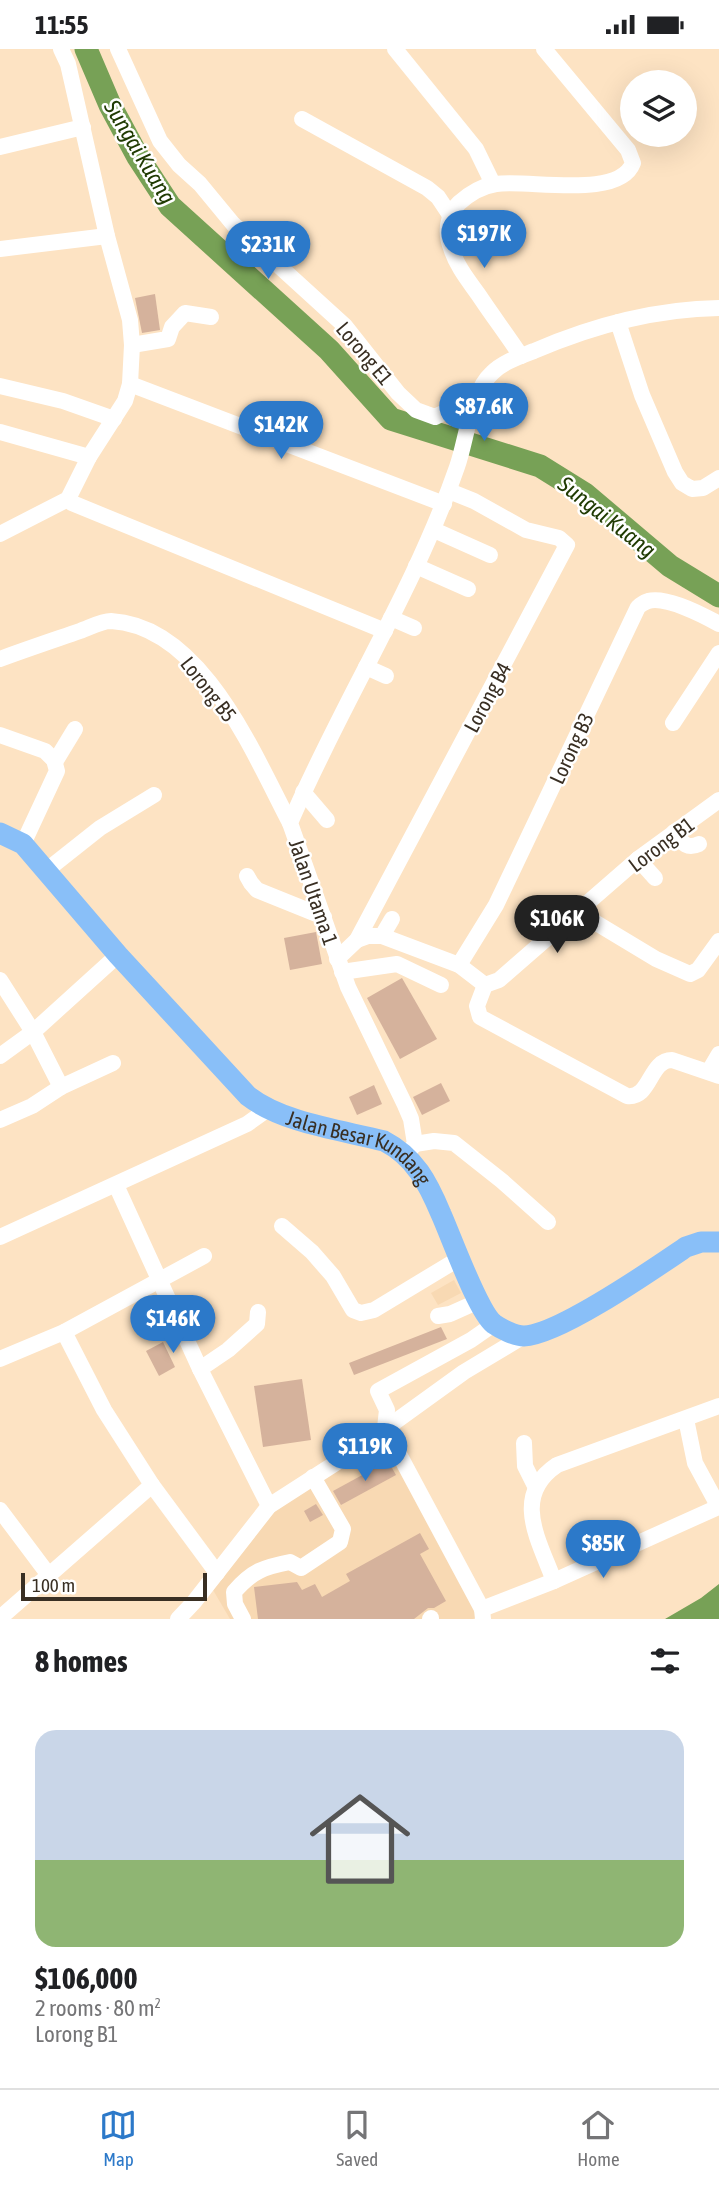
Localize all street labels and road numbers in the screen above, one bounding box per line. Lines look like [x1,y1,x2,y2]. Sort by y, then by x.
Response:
street label: Lorong E1 [332,317,398,389]
street label: Lorong B5 [176,652,242,726]
street label: Lorong B4 [459,658,515,736]
street label: Lorong B3 [544,708,598,788]
street label: Lorong B1 [623,812,699,876]
street label: Jalan Utama 1 [285,836,343,948]
street label: Jalan Besar Kundang [283,1105,436,1189]

